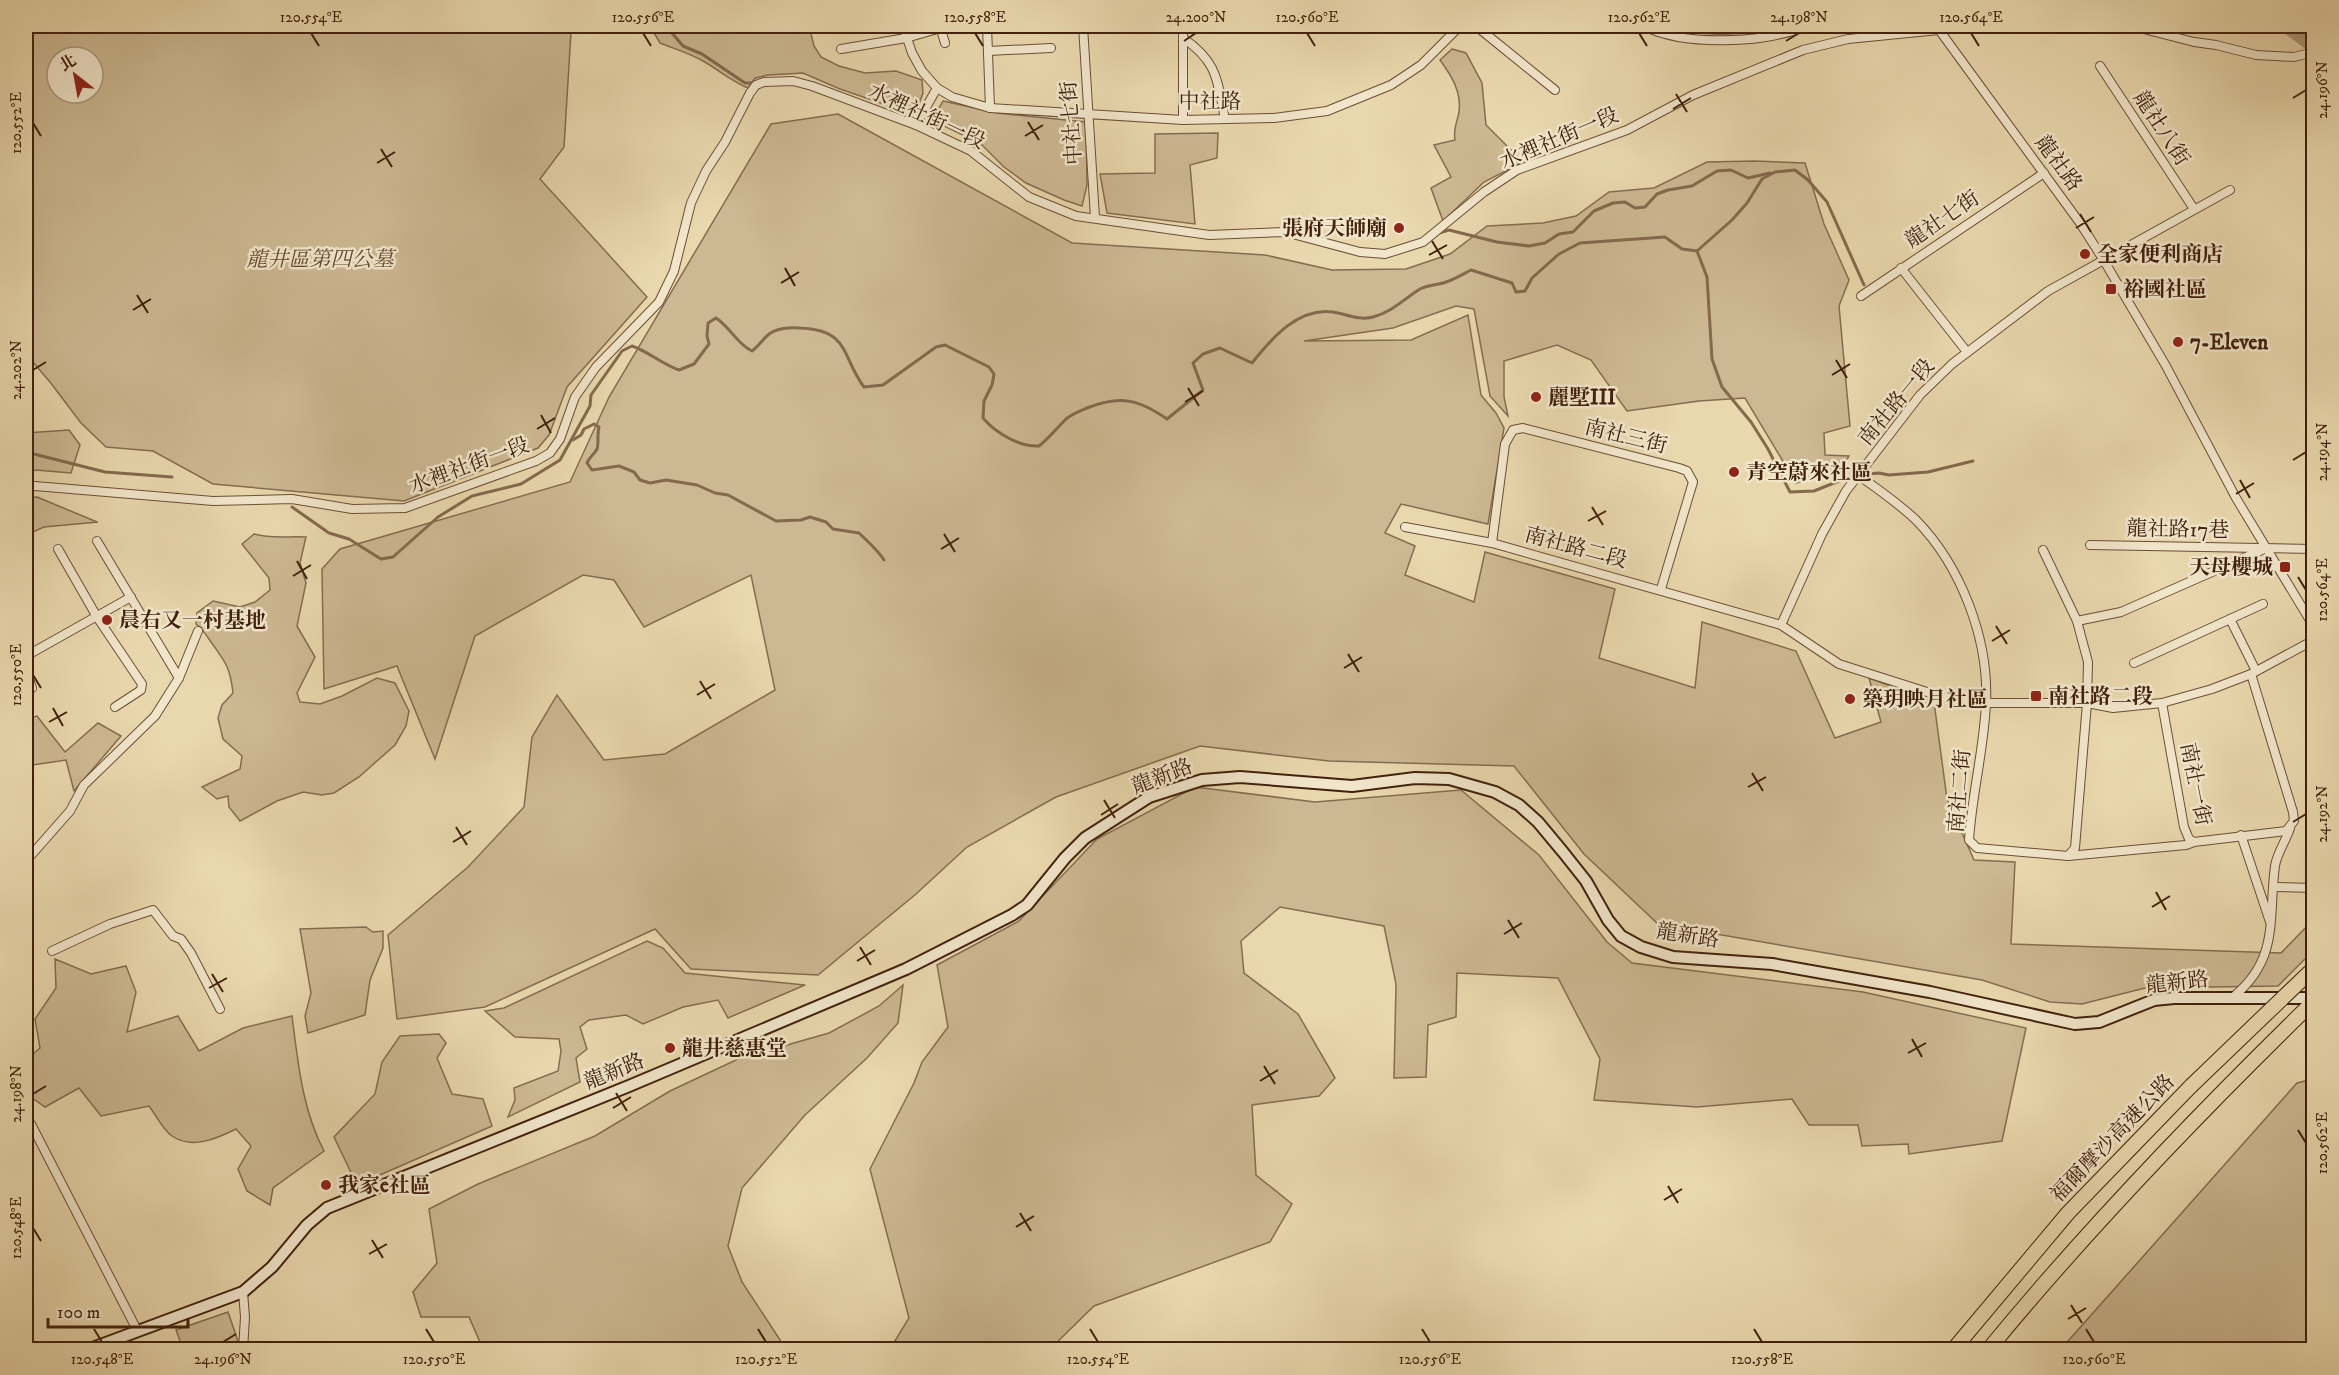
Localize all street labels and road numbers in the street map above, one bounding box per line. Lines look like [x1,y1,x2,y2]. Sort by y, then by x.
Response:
street label: 水裡社街一段 [864,78,989,155]
street label: 中社七街 [1056,80,1088,166]
street label: 龍社八街 [2127,86,2195,171]
street label: 中社路 [1179,89,1242,115]
street label: 水裡社街一段 [1496,102,1622,176]
street label: 龍社路 [2029,130,2087,197]
street label: 龍社七街 [1900,186,1985,254]
street label: 南社路一段 [1853,354,1940,451]
street label: 南社三街 [1582,414,1670,460]
street label: 水裡社街一段 [406,432,533,500]
street label: 龍社路17巷 [2126,516,2230,544]
street label: 南社路二段 [1522,522,1630,574]
street label: 南社一街 [2174,740,2216,828]
street label: 南社二街 [1943,748,1977,834]
street label: 龍新路 [1128,754,1196,800]
street label: 龍新路 [1655,918,1721,954]
street label: 龍新路 [2144,967,2210,999]
street label: 龍新路 [580,1048,648,1096]
street label: 福爾摩沙高速公路 [2045,1069,2180,1208]

